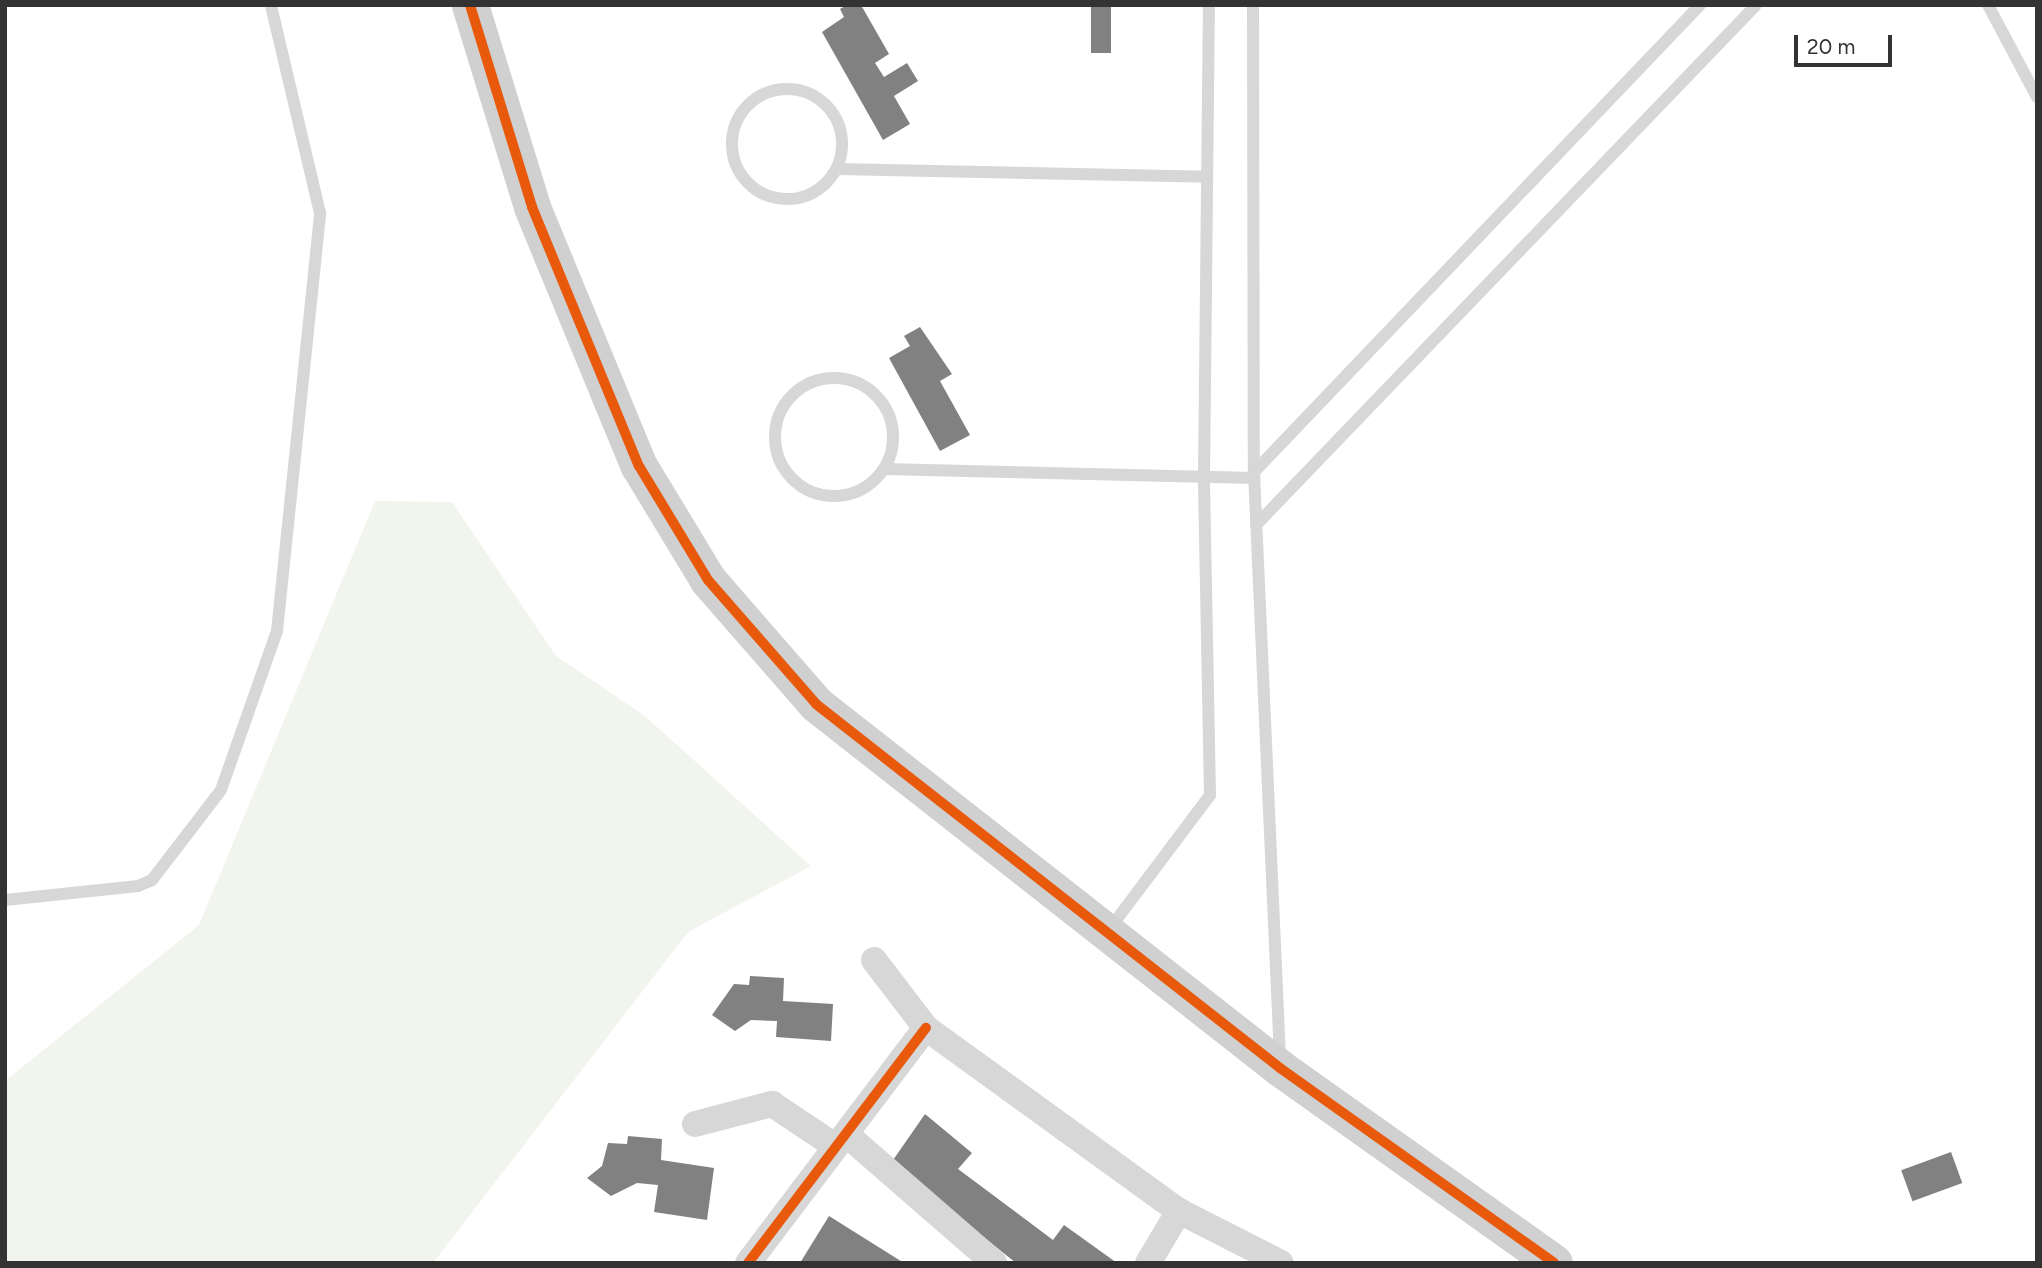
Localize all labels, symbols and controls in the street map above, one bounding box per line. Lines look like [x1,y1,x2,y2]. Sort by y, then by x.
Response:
scale bar [1797,21,1895,65]
text: 20 m [1807,34,1855,59]

